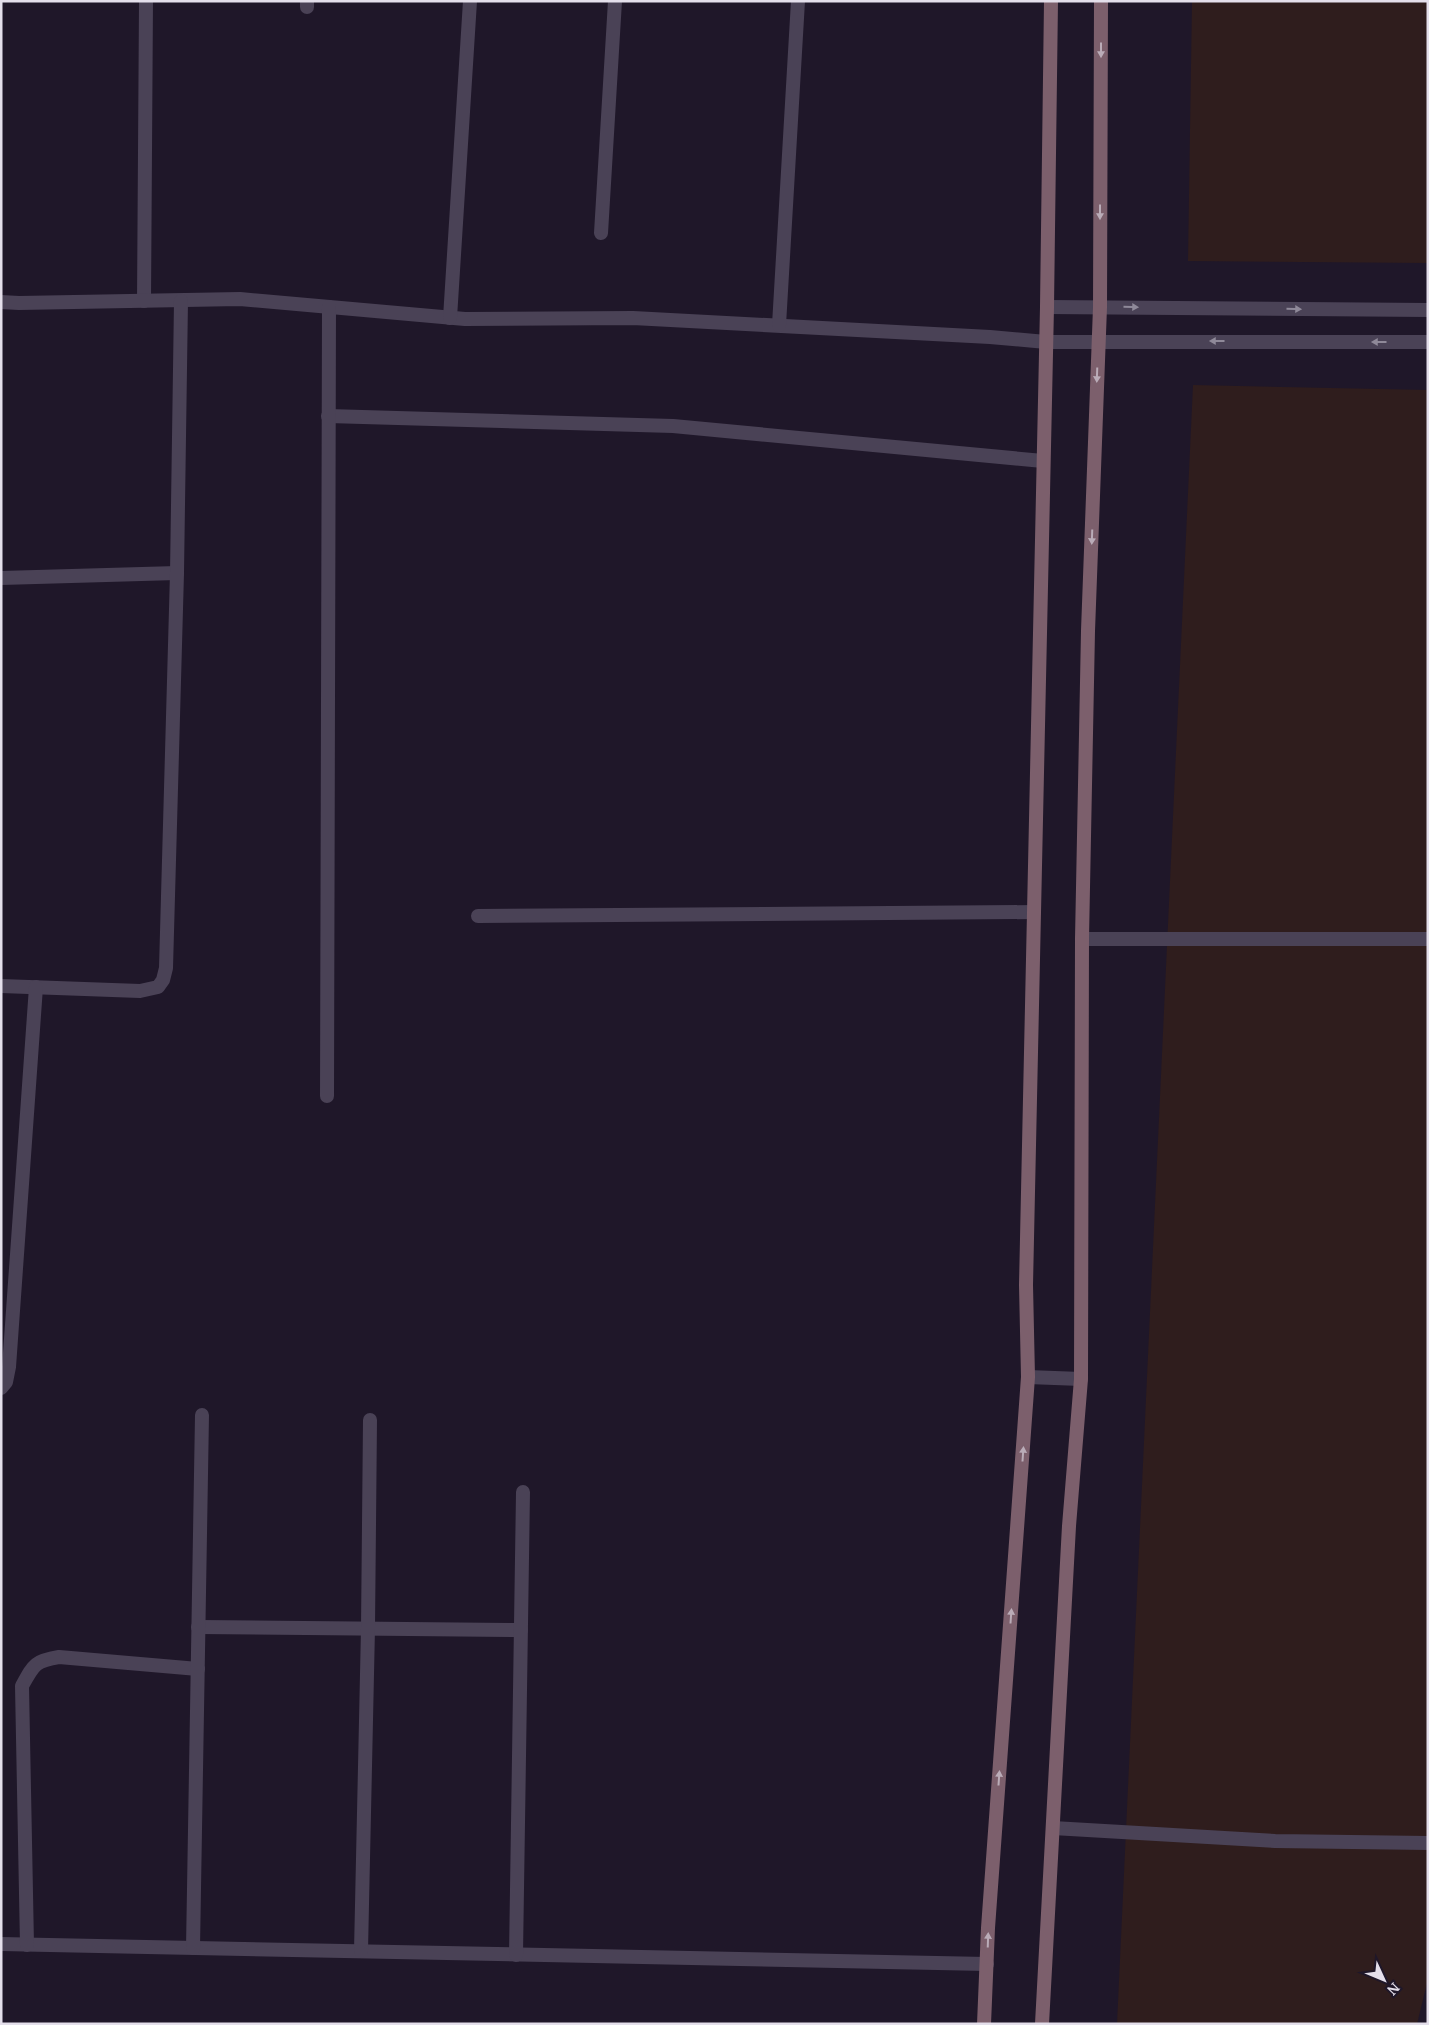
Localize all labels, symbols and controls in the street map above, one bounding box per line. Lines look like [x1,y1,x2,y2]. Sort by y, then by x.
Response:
one-way arrow [1097,42,1105,58]
one-way arrow [1096,205,1104,221]
one-way arrow [1123,303,1139,311]
one-way arrow [1286,305,1302,313]
one-way arrow [1208,337,1224,345]
one-way arrow [1371,338,1387,346]
one-way arrow [1093,367,1101,383]
one-way arrow [1087,530,1095,546]
one-way arrow [1019,1446,1027,1462]
one-way arrow [1007,1608,1015,1624]
one-way arrow [995,1770,1003,1786]
one-way arrow [984,1932,992,1948]
north arrow [1359,1955,1409,2005]
text: N [1383,1979,1404,2000]

